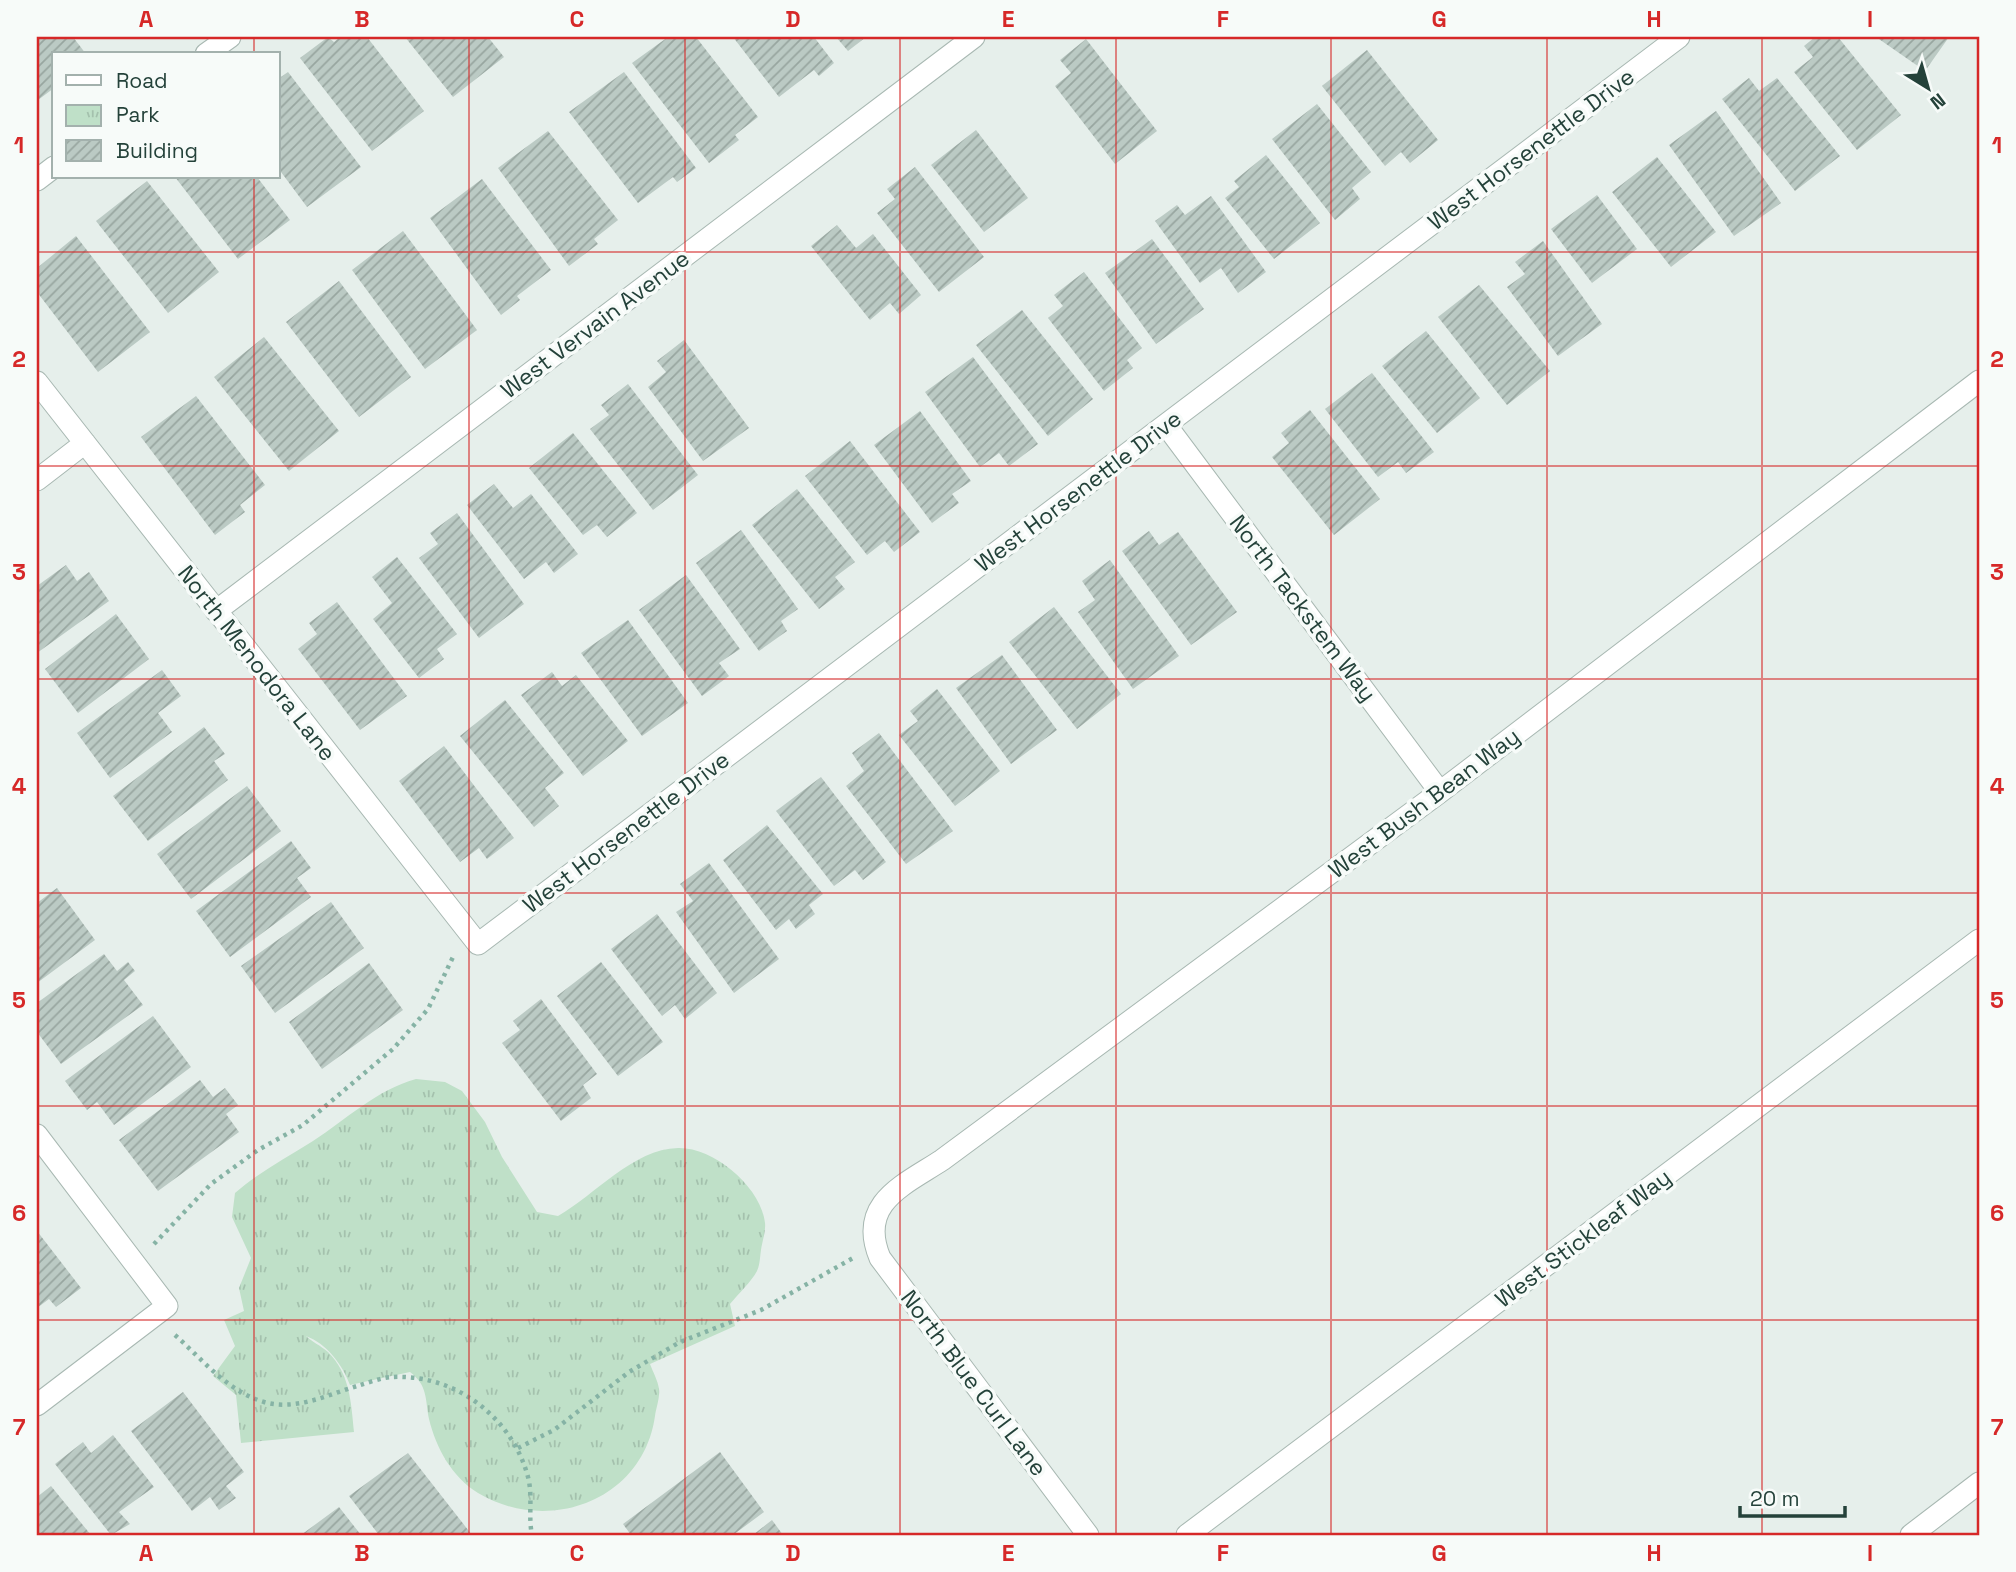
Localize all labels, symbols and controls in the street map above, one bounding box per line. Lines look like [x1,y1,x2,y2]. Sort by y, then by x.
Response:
text: A [139,4,154,34]
text: B [354,4,370,34]
text: C [570,4,584,34]
text: D [785,4,801,34]
text: E [1002,4,1014,34]
text: F [1217,4,1229,34]
text: G [1431,4,1447,34]
text: H [1646,4,1662,34]
text: I [1867,4,1873,34]
legend [52,52,280,178]
north arrow [1894,52,1964,122]
street label: West Horsenettle Drive [1422,61,1640,237]
text: Road [116,67,168,94]
text: N [1925,87,1951,115]
text: Park [116,101,160,128]
text: 1 [14,130,24,160]
text: 1 [1992,130,2002,160]
text: Building [116,137,198,164]
street label: West Vervain Avenue [495,243,695,405]
text: 2 [12,344,26,374]
text: 2 [1990,344,2004,374]
street label: West Horsenettle Drive [969,403,1187,579]
street label: North Tackstem Way [1223,509,1383,707]
text: 3 [12,557,26,587]
text: 3 [1990,557,2004,587]
street label: North Menodora Lane [171,559,343,767]
street label: West Bush Bean Way [1322,721,1526,885]
street label: West Horsenettle Drive [517,744,735,920]
text: 4 [12,771,27,801]
text: 4 [1990,771,2005,801]
text: 5 [12,985,26,1015]
text: 5 [1990,985,2004,1015]
street label: West Stickleaf Way [1489,1162,1677,1314]
text: 6 [12,1198,26,1228]
text: 6 [1990,1198,2004,1228]
street label: North Blue Curl Lane [894,1284,1054,1482]
text: 7 [13,1412,26,1442]
text: 7 [1991,1412,2004,1442]
scale bar [1740,1474,1844,1518]
text: 20 m [1750,1485,1800,1512]
text: A [139,1538,154,1568]
text: B [354,1538,370,1568]
text: C [570,1538,584,1568]
text: D [785,1538,801,1568]
text: E [1002,1538,1014,1568]
text: F [1217,1538,1229,1568]
text: G [1431,1538,1447,1568]
text: H [1646,1538,1662,1568]
text: I [1867,1538,1873,1568]

